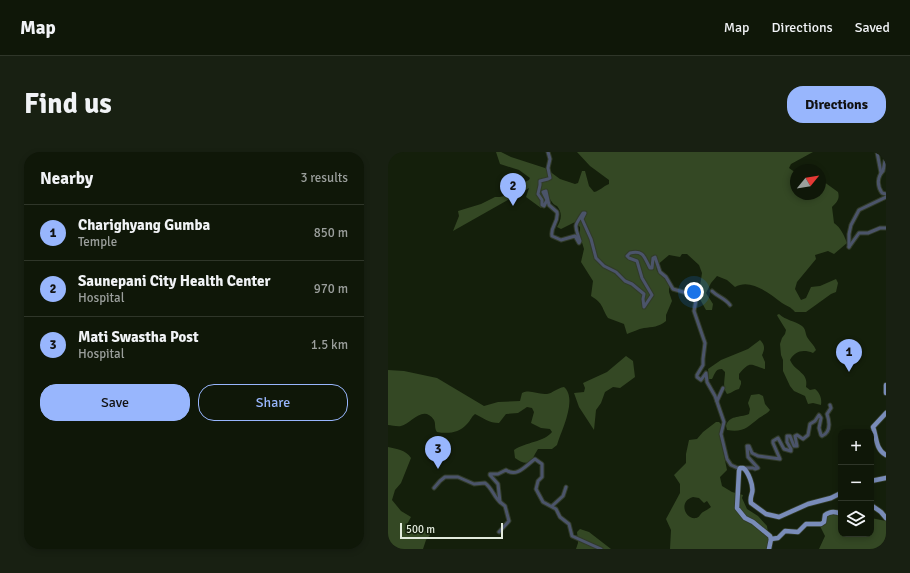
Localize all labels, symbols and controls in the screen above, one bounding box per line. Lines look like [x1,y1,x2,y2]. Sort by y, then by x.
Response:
text: Map [20,16,56,40]
text: Map [724,19,750,36]
text: Directions [772,19,833,36]
text: Saved [855,19,890,36]
button: Directions [787,86,886,123]
text: Find us [24,87,112,121]
north arrow [790,164,826,200]
text: Nearby [40,168,93,189]
text: 3 results [300,170,348,186]
pin: 2 [500,173,526,206]
text: Charighyang Gumba [78,216,210,234]
text: 1 [49,225,57,241]
text: 850 m [314,225,348,241]
text: Temple [78,234,117,250]
text: Saunepani City Health Center [78,272,270,290]
text: 2 [49,281,57,297]
text: 970 m [314,281,348,297]
your location [684,282,704,302]
text: Hospital [78,290,125,306]
text: Mati Swastha Post [78,328,199,346]
text: 3 [49,337,57,353]
text: 1.5 km [311,337,348,353]
pin: 1 [836,339,862,372]
text: Hospital [78,346,125,362]
button: Save [40,384,190,421]
button: Share [198,384,348,421]
map controls [838,429,874,537]
button: + [838,429,874,465]
pin: 3 [425,436,451,469]
button: − [838,465,874,501]
button: layers [838,501,874,537]
scale bar [400,521,503,540]
text: 500 m [406,523,435,536]

